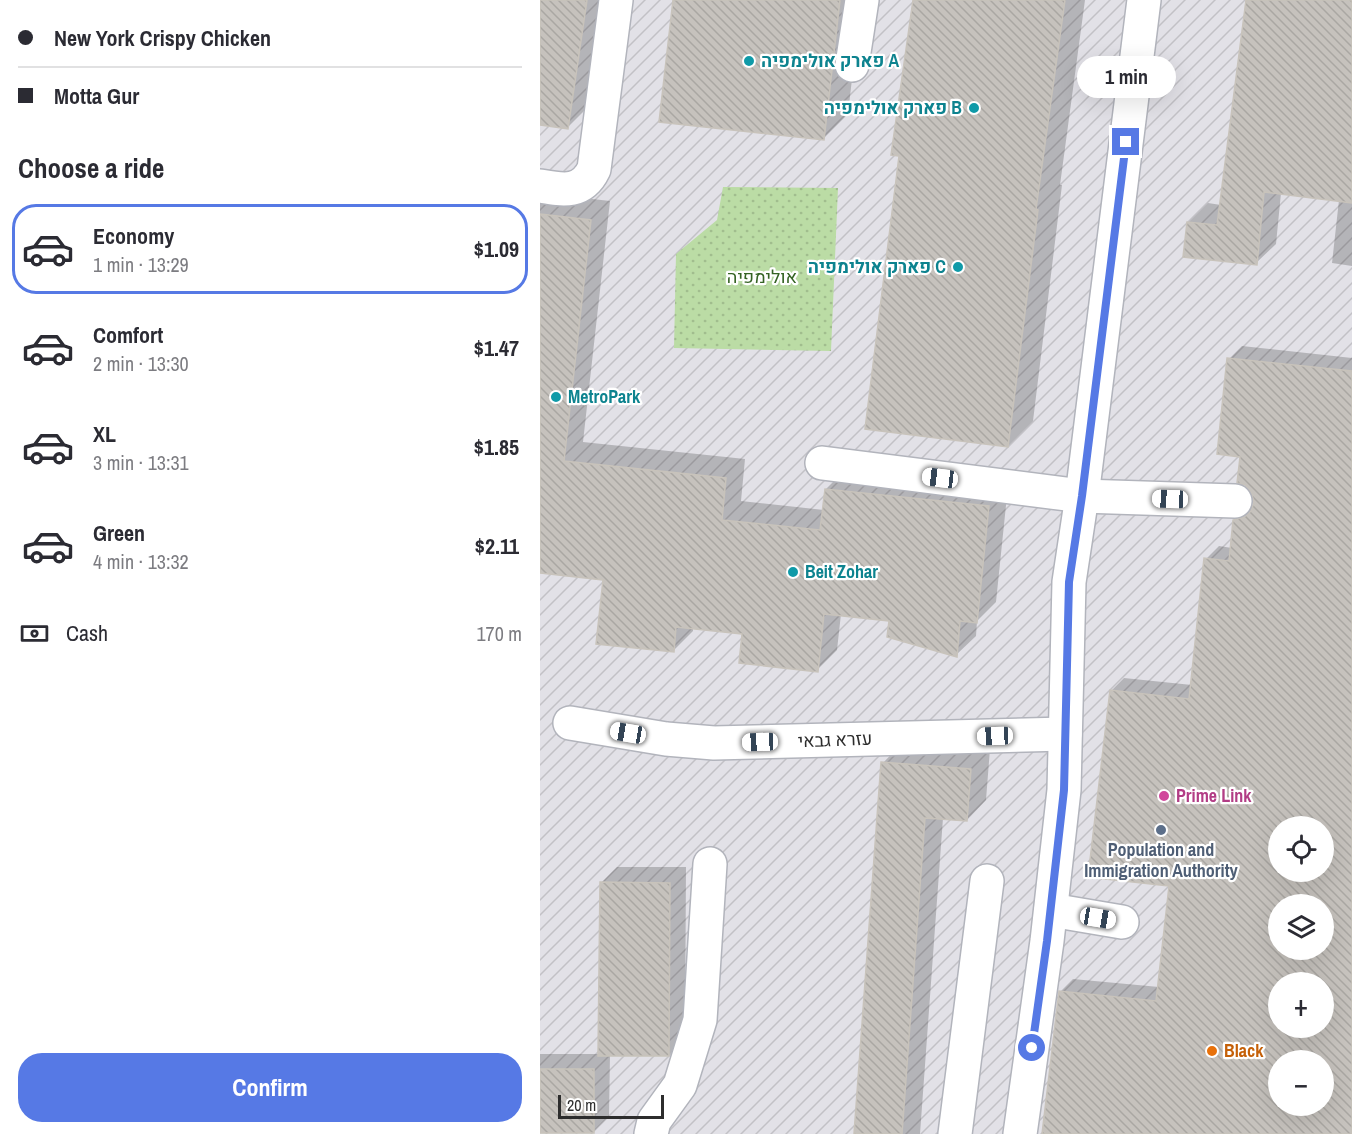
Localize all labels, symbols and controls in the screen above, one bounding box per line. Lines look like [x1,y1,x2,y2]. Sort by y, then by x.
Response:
text: New York Crispy Chicken [54,23,271,53]
place label: פארק אולימפיה A [761,48,900,73]
marker: פארק אולימפיה A [742,54,756,68]
callout: 1 min [1076,55,1176,97]
text: 1 min [1105,63,1148,90]
text: Motta Gur [54,81,139,111]
place label: פארק אולימפיה B [824,95,962,120]
marker: פארק אולימפיה B [967,101,981,115]
route end [1112,128,1139,155]
text: Choose a ride [18,150,164,186]
text: Economy [93,221,174,251]
icon: car [21,222,75,276]
text: $1.09 [474,234,519,264]
text: 1 min · 13:29 [93,251,189,278]
place label: פארק אולימפיה C [808,254,946,279]
marker: פארק אולימפיה C [951,260,965,274]
park label: אולימפיה [727,264,797,289]
text: Comfort [93,320,163,350]
icon: car [21,321,75,375]
text: $1.47 [474,333,519,363]
text: 2 min · 13:30 [93,350,189,377]
place label: MetroPark [568,384,641,409]
marker: MetroPark [549,390,563,404]
text: XL [93,419,116,449]
icon: car [21,420,75,474]
text: $1.85 [474,432,519,462]
text: 3 min · 13:31 [93,449,189,476]
car [921,467,959,489]
car [1152,489,1188,509]
text: Green [93,518,145,548]
icon: car [21,519,75,573]
text: $2.11 [475,531,519,561]
text: 4 min · 13:32 [93,548,189,575]
place label: Beit Zohar [805,559,878,584]
marker: Beit Zohar [786,565,800,579]
icon: cash [18,617,51,650]
text: Cash [66,618,108,648]
text: 170 m [476,620,522,647]
car [609,721,647,745]
street label: עזרא גבאי [797,726,873,753]
car [977,726,1013,746]
car [742,732,778,752]
place label: Prime Link [1176,783,1252,808]
marker: Prime Link [1157,789,1171,803]
map controls [1268,816,1334,1116]
button: locate [1268,816,1334,882]
marker: Population and Immigration Authority [1154,823,1168,837]
place label: Population and Immigration Authority [1084,837,1239,883]
button: layers [1268,894,1334,960]
car [1079,906,1117,930]
button: + [1268,972,1334,1038]
route start [1018,1034,1045,1061]
place label: Black [1224,1038,1264,1063]
marker: Black [1205,1044,1219,1058]
button: − [1268,1050,1334,1116]
button: Confirm [18,1053,522,1122]
scale bar [558,1092,664,1120]
text: 20 m [567,1094,596,1116]

